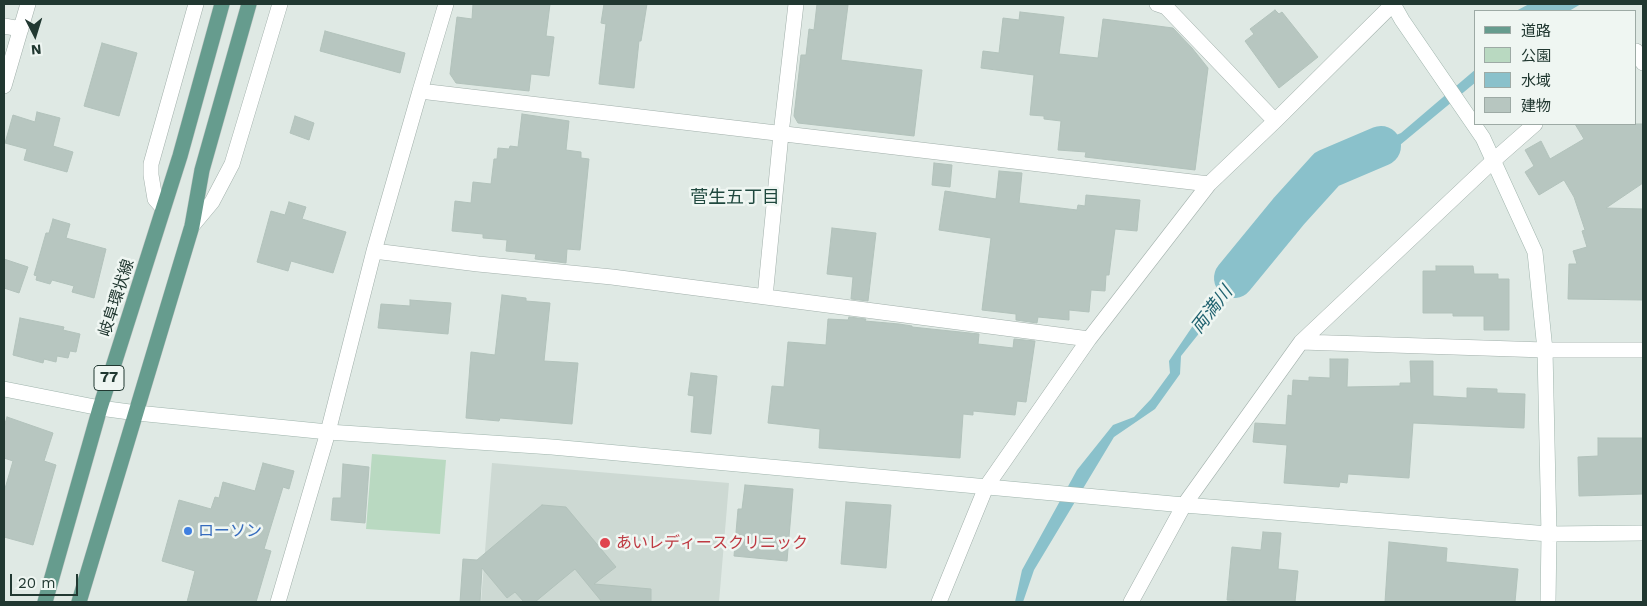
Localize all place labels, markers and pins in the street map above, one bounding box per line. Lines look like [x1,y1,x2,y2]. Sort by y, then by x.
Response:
place label: ローソン [198,521,262,541]
marker: ローソン [182,525,194,537]
place label: あいレディースクリニック [616,533,808,553]
marker: あいレディースクリニック [598,536,612,550]

